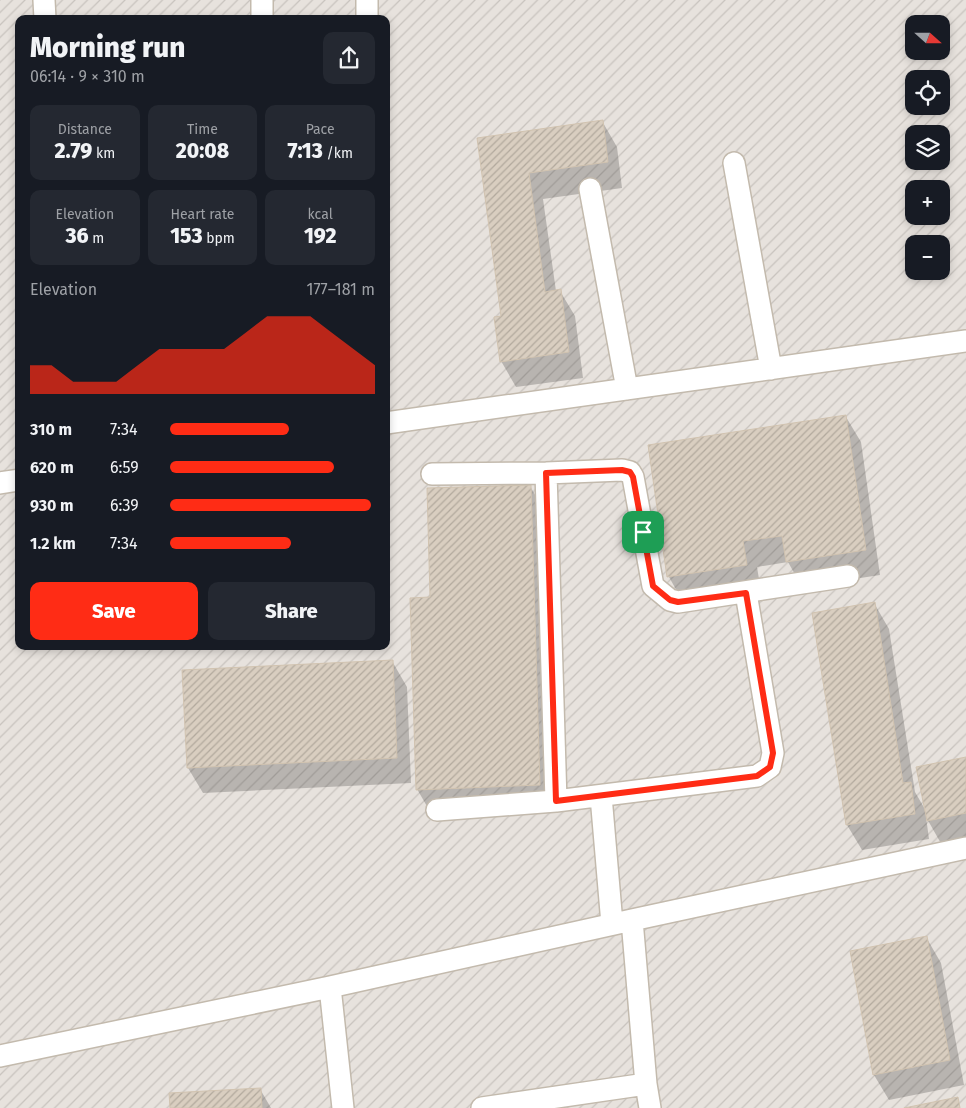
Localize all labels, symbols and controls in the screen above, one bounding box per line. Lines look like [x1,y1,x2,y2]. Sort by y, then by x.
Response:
north arrow [905,15,950,60]
map controls [905,15,950,280]
text: Morning run [30,31,185,64]
button: share [323,32,375,84]
text: 06:14 · 9 × 310 m [30,67,145,86]
button: locate [905,70,950,115]
text: Distance [58,121,112,138]
text: Time [187,121,218,138]
text: Pace [306,121,335,138]
button: layers [905,125,950,170]
text: 2.79 [55,138,92,164]
text: 20:08 [176,138,229,164]
text: 7:13 [287,138,323,164]
text: km [92,145,115,162]
text: /km [323,145,353,162]
button: + [905,180,950,225]
text: Elevation [55,206,114,223]
text: Heart rate [171,206,234,223]
text: kcal [308,206,333,223]
text: 36 [65,223,89,249]
text: 153 [170,223,202,249]
text: 192 [304,223,336,249]
text: m [89,230,104,247]
text: bpm [202,230,235,247]
button: − [905,235,950,280]
text: Elevation [30,280,97,299]
text: 177–181 m [307,280,375,299]
text: 310 m [30,420,72,439]
text: 7:34 [110,420,138,439]
text: 620 m [30,458,74,477]
text: 6:59 [110,458,139,477]
text: 930 m [30,496,74,515]
text: 6:39 [110,496,139,515]
pin [622,511,664,553]
icon: arrive [629,518,657,546]
text: 1.2 km [30,534,76,553]
text: 7:34 [110,534,138,553]
button: Save [30,582,198,640]
button: Share [208,582,375,640]

